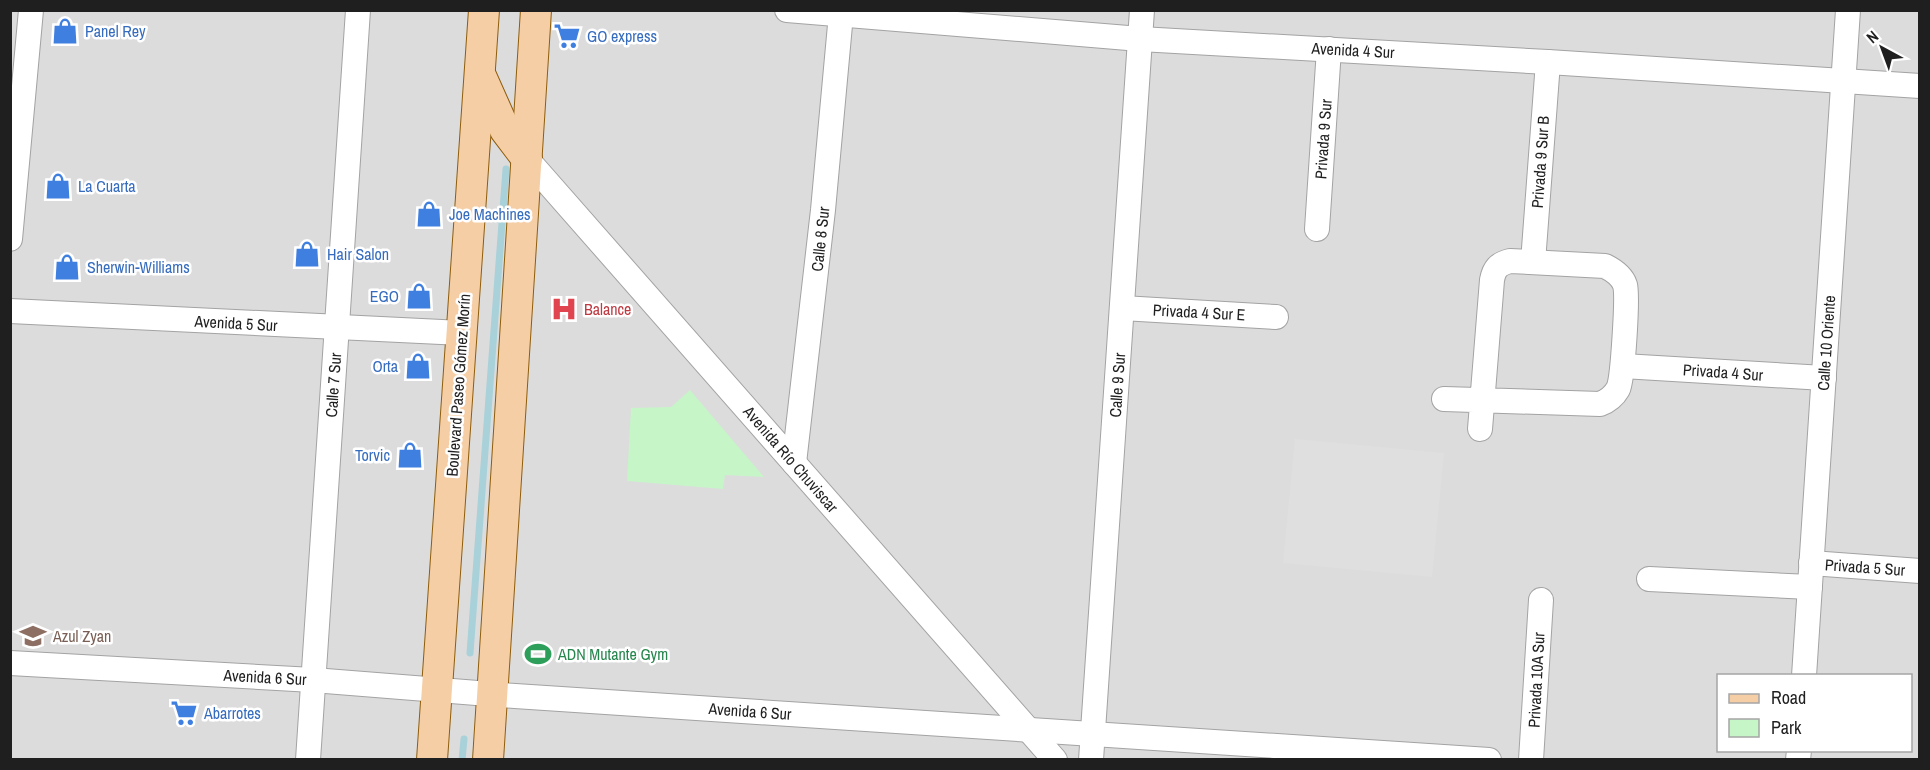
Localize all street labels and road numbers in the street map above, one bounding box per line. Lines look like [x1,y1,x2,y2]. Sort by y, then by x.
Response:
street label: Avenida 4 Sur [1310,37,1396,63]
street label: Privada 9 Sur [1309,98,1337,180]
street label: Privada 9 Sur B [1526,115,1554,209]
street label: Calle 8 Sur [806,205,834,272]
street label: Boulevard Paseo Gómez Morín [441,293,475,477]
street label: Calle 10 Oriente [1812,295,1840,391]
street label: Privada 4 Sur E [1152,299,1246,325]
street label: Avenida 5 Sur [193,310,279,336]
street label: Calle 7 Sur [320,351,346,418]
street label: Calle 9 Sur [1104,351,1130,418]
street label: Privada 4 Sur [1682,358,1764,386]
street label: Avenida Río Chuviscar [738,400,844,518]
street label: Privada 5 Sur [1824,553,1906,581]
street label: Privada 10A Sur [1523,631,1550,728]
street label: Avenida 6 Sur [222,664,308,690]
street label: Avenida 6 Sur [707,697,793,725]

